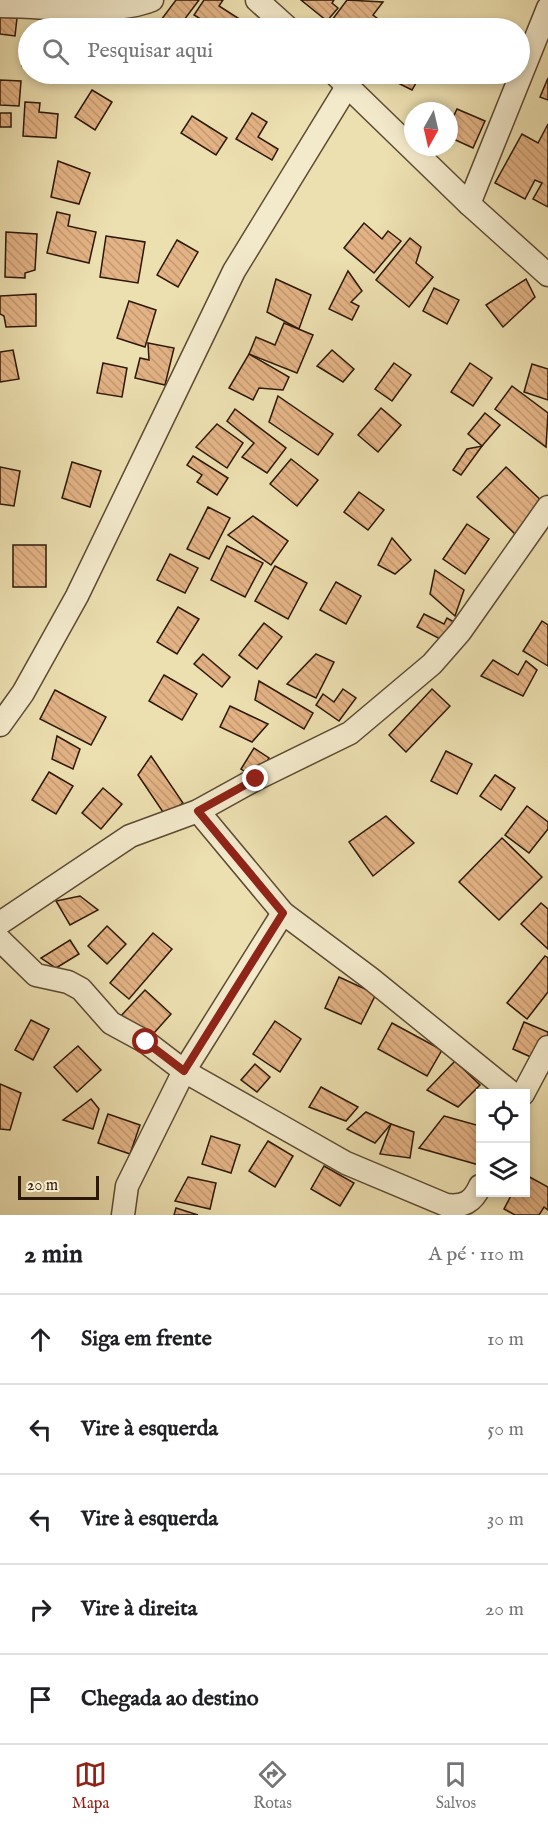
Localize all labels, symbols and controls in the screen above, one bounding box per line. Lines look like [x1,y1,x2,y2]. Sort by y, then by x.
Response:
search box [18,18,530,84]
icon: search [39,35,72,68]
text: Pesquisar aqui [87,37,213,65]
north arrow [404,102,458,156]
route end [242,765,268,791]
route start [132,1028,158,1054]
map controls [476,1089,530,1197]
button: locate [476,1089,530,1143]
button: layers [476,1143,530,1197]
scale bar [18,1173,99,1200]
text: 20 m [27,1176,58,1196]
text: 2 min [24,1238,83,1271]
text: A pé · 110 m [429,1242,524,1267]
icon: ahead [24,1323,57,1356]
text: Siga em frente [81,1325,212,1353]
text: 10 m [487,1327,524,1352]
icon: left [24,1413,57,1446]
text: Vire à esquerda [81,1415,218,1443]
text: 50 m [487,1417,524,1442]
icon: left [24,1503,57,1536]
text: Vire à esquerda [81,1505,218,1533]
text: 30 m [487,1507,524,1532]
icon: right [24,1593,57,1626]
text: Vire à direita [81,1595,197,1623]
text: 20 m [485,1597,524,1622]
icon: arrive [24,1683,57,1716]
text: Chegada ao destino [81,1685,259,1713]
tab: Mapa [72,1758,109,1814]
tab: Rotas [253,1758,292,1814]
tab: Salvos [436,1758,476,1814]

